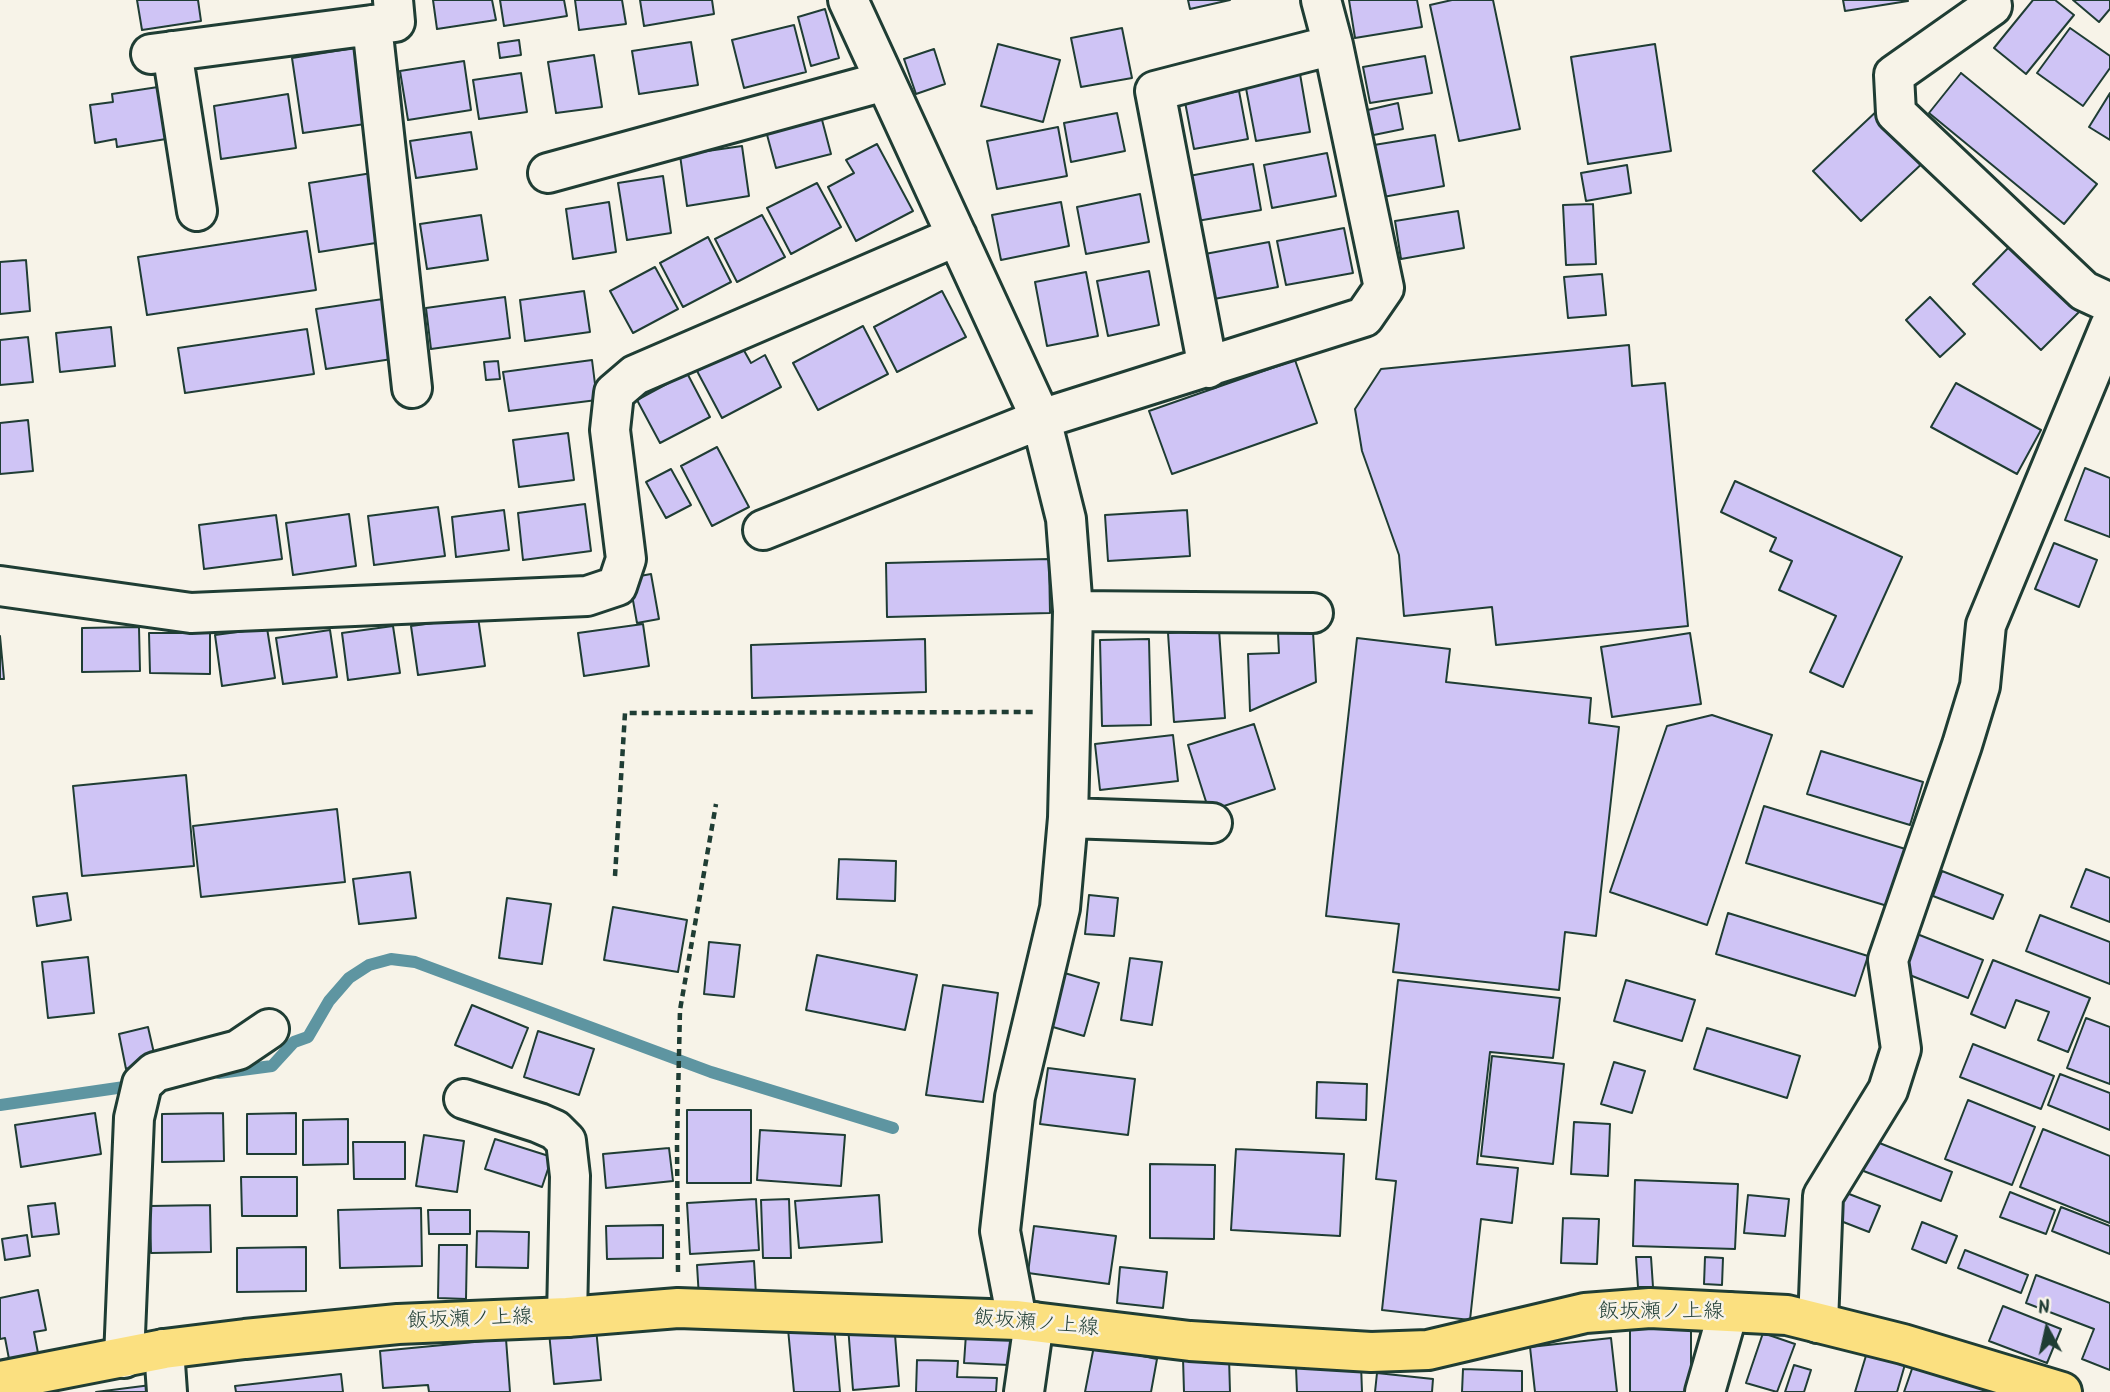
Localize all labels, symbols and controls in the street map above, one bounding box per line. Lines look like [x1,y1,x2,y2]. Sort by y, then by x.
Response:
text: N [2036,1293,2052,1324]
north arrow [2012,1294,2082,1364]
street label: 飯坂瀬ノ上線 [1598,1300,1724,1326]
street label: 飯坂瀬ノ上線 [407,1306,533,1336]
street label: 飯坂瀬ノ上線 [972,1307,1100,1343]

